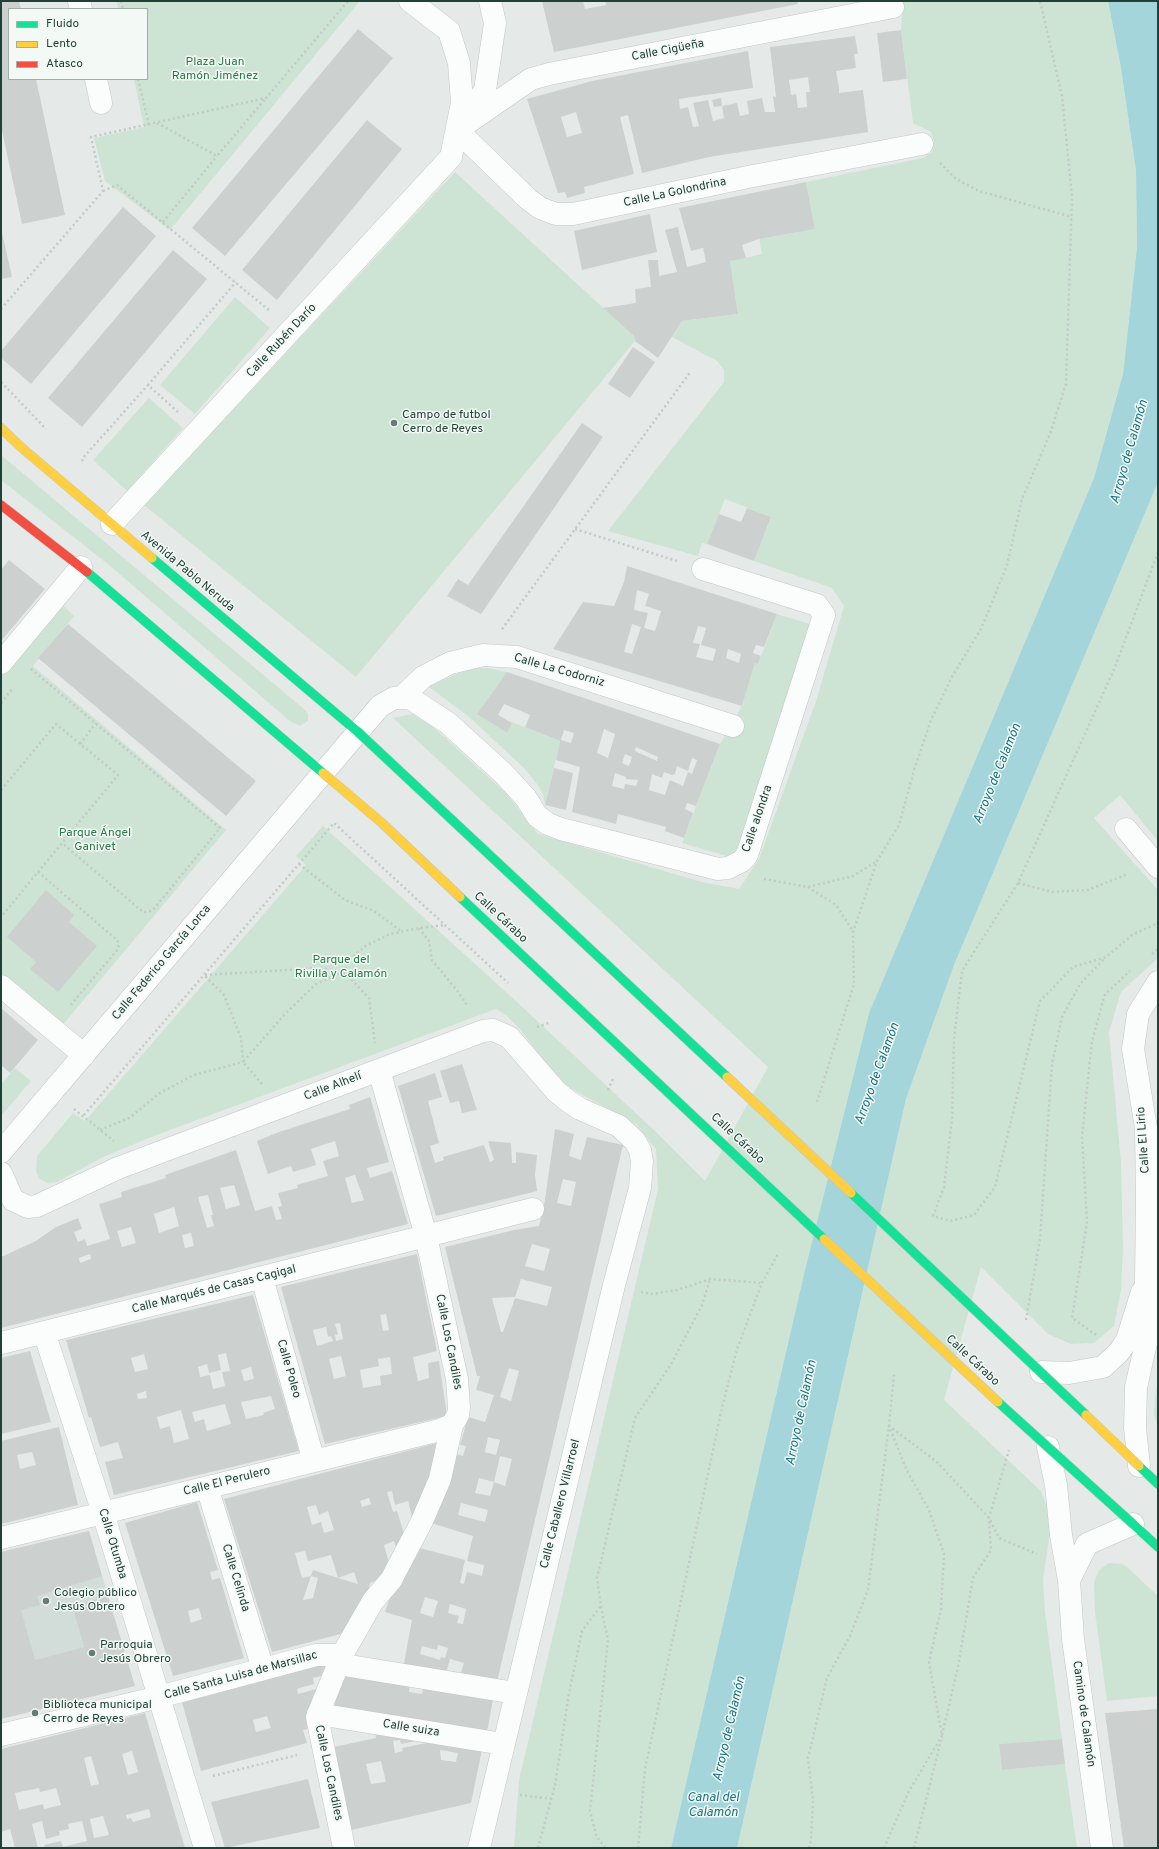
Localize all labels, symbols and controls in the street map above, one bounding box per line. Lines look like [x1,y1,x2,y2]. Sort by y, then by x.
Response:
legend [8,8,148,80]
text: Fluido [46,16,79,32]
text: Lento [46,36,77,52]
street label: Calle Cigüeña [631,37,705,65]
text: Atasco [46,56,83,72]
park label: Plaza Juan Ramón Jiménez [172,56,258,84]
street label: Calle La Golondrina [622,175,728,211]
street label: Calle Rubén Darío [244,301,320,381]
water label: Arroyo de Calamón [1108,398,1152,506]
place label: Campo de futbol Cerro de Reyes [402,409,491,437]
marker: Campo de futbol Cerro de Reyes [389,418,399,428]
street label: Avenida Pablo Neruda [137,528,237,616]
street label: Calle La Codorniz [512,651,606,691]
water label: Arroyo de Calamón [971,721,1025,827]
street label: Calle alondra [740,783,776,855]
park label: Parque Ángel Ganivet [59,827,131,855]
street label: Calle Cárabo [470,890,530,946]
street label: Calle Federico García Lorca [110,903,214,1023]
park label: Parque del Rivilla y Calamón [295,954,387,982]
water label: Arroyo de Calamón [852,1021,904,1127]
street label: Calle Alhelí [302,1069,364,1105]
street label: Calle El Lirio [1134,1106,1154,1174]
street label: Calle Cárabo [707,1111,767,1167]
street label: Calle Marqués de Casas Cagigal [130,1263,298,1317]
street label: Calle Los Candiles [432,1293,464,1391]
street label: Calle Cárabo [942,1333,1002,1389]
street label: Calle Poleo [273,1338,303,1400]
water label: Arroyo de Calamón [783,1359,821,1467]
street label: Calle Caballero Villarroel [538,1438,584,1570]
street label: Calle El Perulero [182,1464,272,1500]
street label: Calle Otumba [94,1507,130,1581]
street label: Calle Celinda [218,1542,252,1614]
place label: Colegio público Jesús Obrero [54,1587,137,1615]
marker: Colegio público Jesús Obrero [41,1596,51,1606]
place label: Parroquia Jesús Obrero [100,1639,171,1667]
marker: Parroquia Jesús Obrero [87,1648,97,1658]
street label: Calle Santa Luisa de Marsillac [163,1649,319,1703]
street label: Camino de Calamón [1068,1660,1098,1768]
water label: Arroyo de Calamón [710,1675,750,1783]
place label: Biblioteca municipal Cerro de Reyes [43,1699,152,1727]
marker: Biblioteca municipal Cerro de Reyes [30,1708,40,1718]
street label: Calle suiza [382,1717,440,1741]
street label: Calle Los Candiles [311,1724,345,1822]
water label: Canal del Calamón [687,1790,739,1821]

